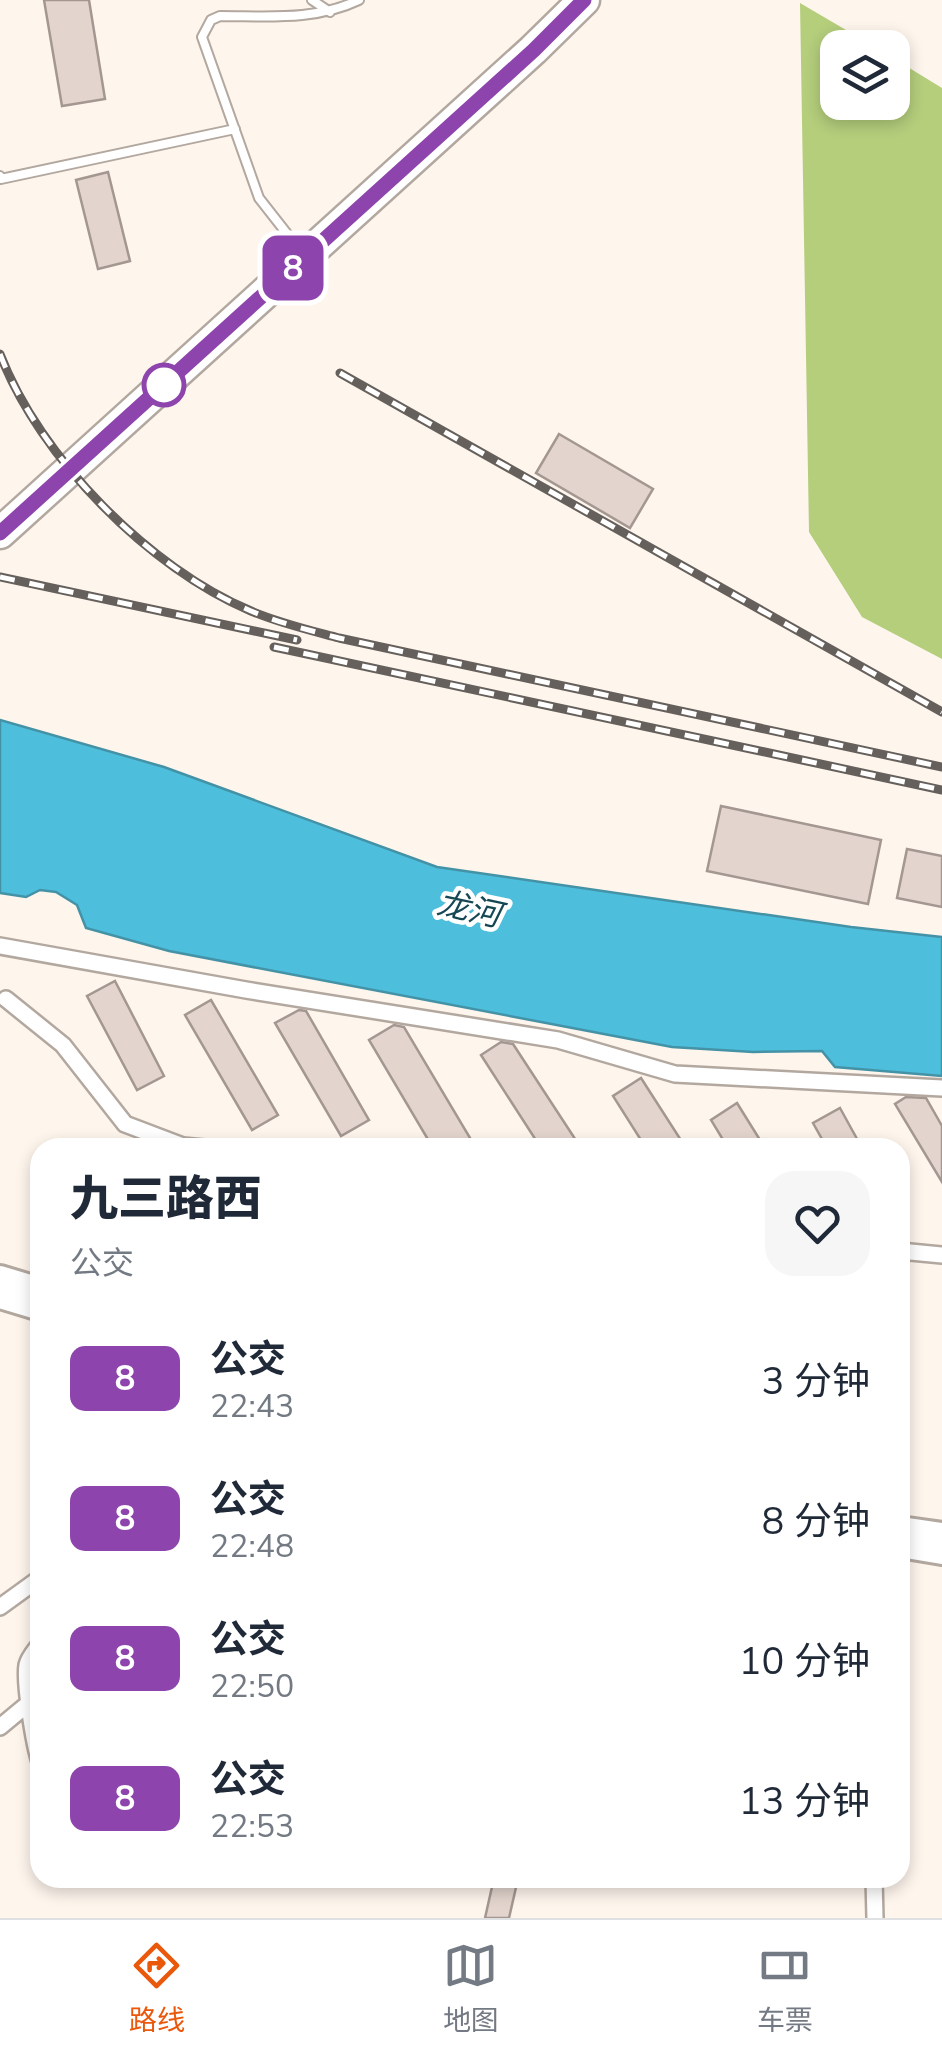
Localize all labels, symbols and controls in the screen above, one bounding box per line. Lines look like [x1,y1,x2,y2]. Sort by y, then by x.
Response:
map controls [820,30,910,120]
button: layers [820,30,910,120]
line badge: 8 [260,236,326,300]
text: 8 [282,245,304,292]
unlabelled marker [143,364,185,406]
water label: 龙河 [433,882,511,938]
text: 九三路西 [70,1166,262,1232]
button: heart [765,1171,870,1276]
text: 公交 [70,1242,134,1285]
text: 公交 [210,1334,286,1385]
text: 8 [114,1355,136,1402]
text: 3 分钟 [761,1356,870,1407]
text: 22:43 [210,1385,294,1428]
text: 公交 [210,1474,286,1525]
text: 8 [114,1495,136,1542]
text: 8 分钟 [761,1496,870,1547]
text: 22:48 [210,1525,294,1568]
text: 公交 [210,1614,286,1665]
text: 8 [114,1635,136,1682]
text: 10 分钟 [739,1636,870,1687]
text: 22:50 [210,1665,294,1708]
text: 公交 [210,1754,286,1805]
text: 8 [114,1775,136,1822]
text: 13 分钟 [739,1776,870,1827]
text: 22:53 [210,1805,294,1848]
tab: 路线 [129,1938,185,2040]
tab: 地图 [443,1938,499,2040]
tab: 车票 [757,1938,813,2040]

